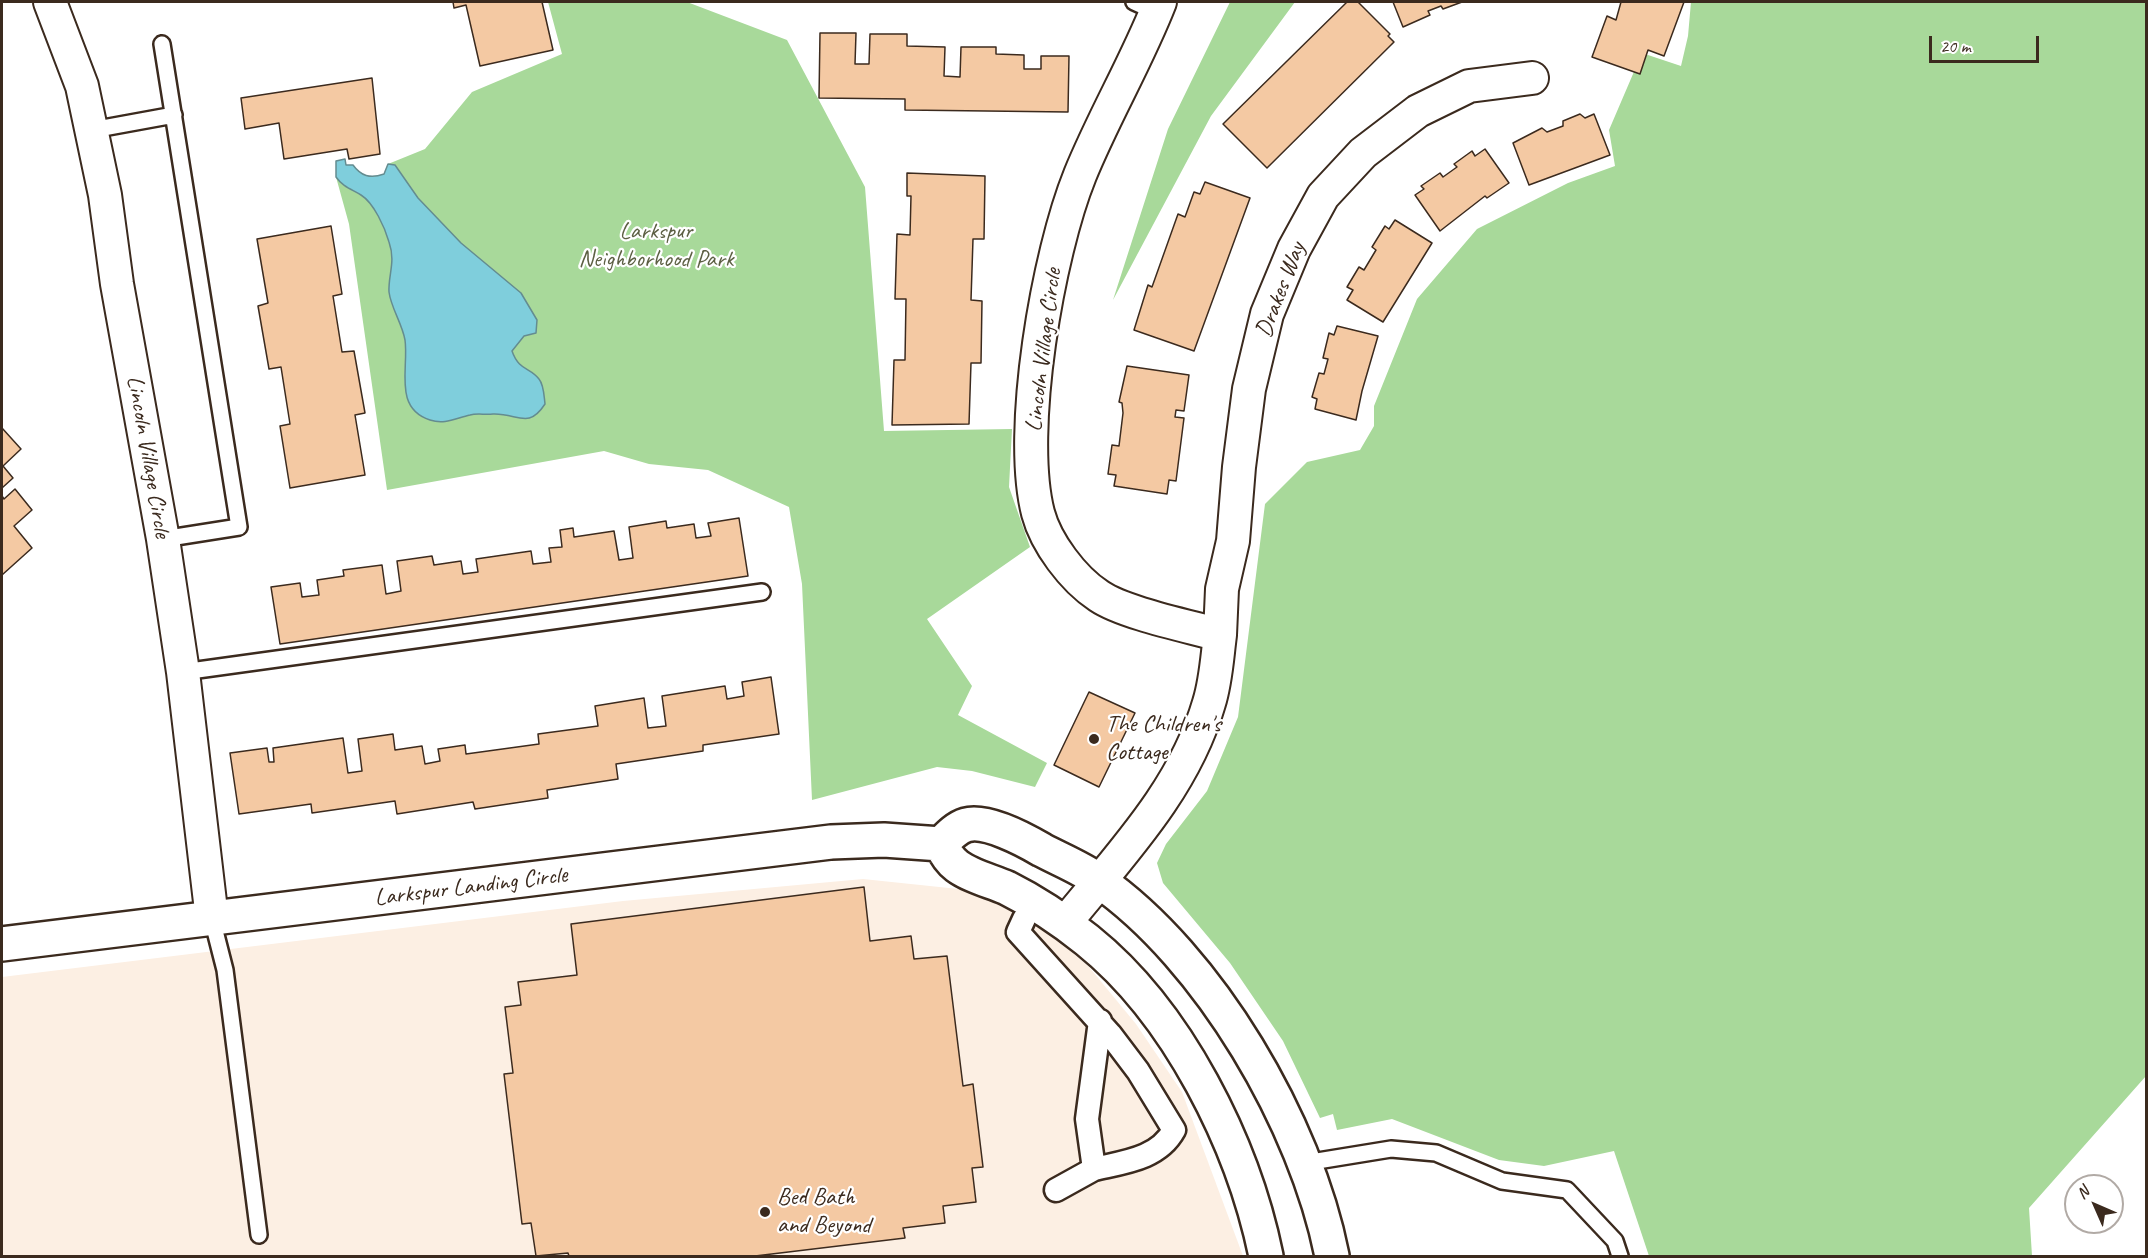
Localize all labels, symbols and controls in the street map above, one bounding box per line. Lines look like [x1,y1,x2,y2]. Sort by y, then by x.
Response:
scale bar [1932,24,2042,62]
text: 20 m [1940,35,1971,57]
park label: Larkspur Neighborhood Park [578,218,734,274]
street label: Drakes Way [1250,239,1312,341]
street label: Lincoln Village Circle [1020,267,1068,433]
street label: Lincoln Village Circle [120,374,176,540]
place label: The Children's Cottage [1106,711,1221,767]
marker: The Children's Cottage [1087,732,1101,746]
street label: Larkspur Landing Circle [373,861,569,913]
north arrow [2064,1174,2124,1234]
text: N [2072,1182,2093,1203]
place label: Bed Bath and Beyond [777,1184,871,1240]
marker: Bed Bath and Beyond [758,1205,772,1219]

